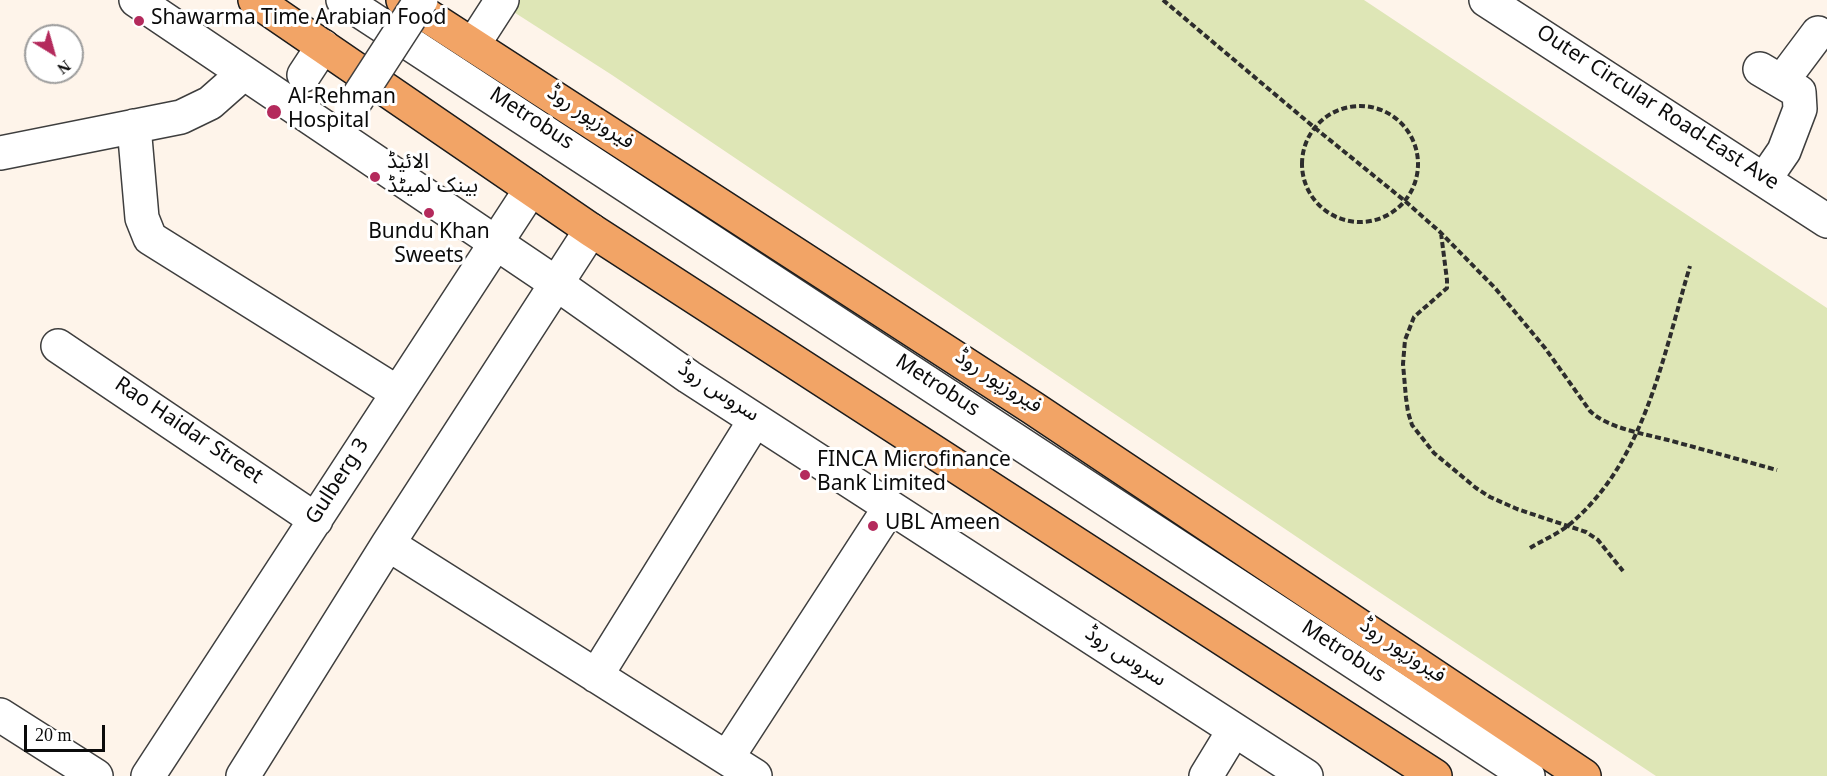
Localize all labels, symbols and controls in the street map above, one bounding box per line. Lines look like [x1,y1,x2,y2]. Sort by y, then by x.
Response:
place label: Shawarma Time Arabian Food [151,8,446,34]
marker: Shawarma Time Arabian Food [132,14,146,28]
street label: Outer Circular Road-East Ave [1530,22,1782,198]
north arrow [24,24,84,84]
text: N [54,57,74,77]
street label: فیروزپور روڈ [541,83,637,157]
street label: Metrobus [483,84,577,158]
place label: Al-Rehman Hospital [288,87,396,137]
marker: Al-Rehman Hospital [265,103,283,121]
place label: الائیڈ بینک لمیٹڈ [387,152,478,202]
marker: الائیڈ بینک لمیٹڈ [368,170,382,184]
marker: Bundu Khan Sweets [422,206,436,220]
place label: Bundu Khan Sweets [368,222,490,272]
street label: فیروزپور روڈ [949,347,1045,421]
street label: Metrobus [889,351,983,425]
street label: سروس روڈ [672,358,762,430]
street label: Rao Haidar Street [108,374,266,492]
street label: Gulberg 3 [303,435,377,531]
place label: FINCA Microfinance Bank Limited [817,450,1011,500]
marker: FINCA Microfinance Bank Limited [798,468,812,482]
place label: UBL Ameen [885,513,1000,539]
marker: UBL Ameen [866,519,880,533]
street label: فیروزپور روڈ [1353,615,1449,691]
street label: Metrobus [1295,617,1389,691]
street label: سروس روڈ [1079,623,1169,695]
scale bar [27,713,108,751]
text: 20 m [35,725,72,745]

